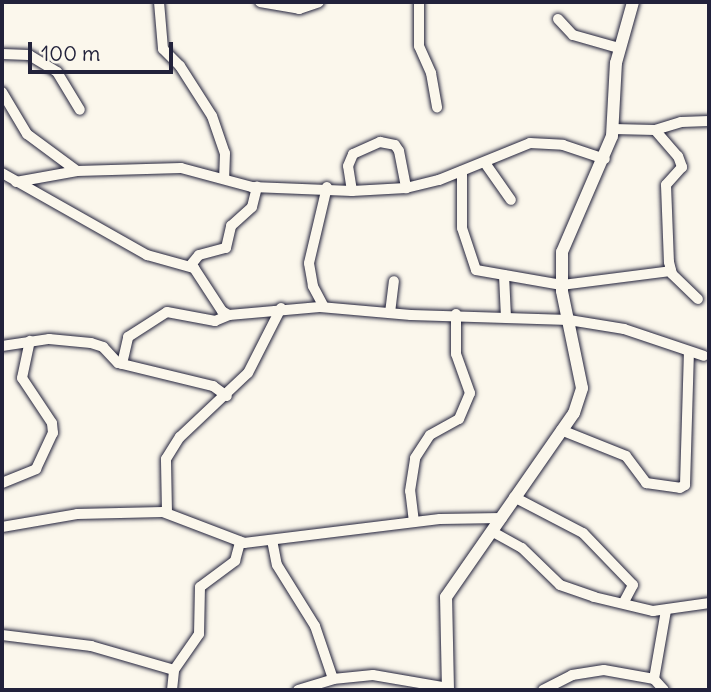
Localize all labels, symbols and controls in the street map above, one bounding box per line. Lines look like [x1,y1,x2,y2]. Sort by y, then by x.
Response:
scale bar [32,28,177,72]
text: 100 m [41,40,100,67]

